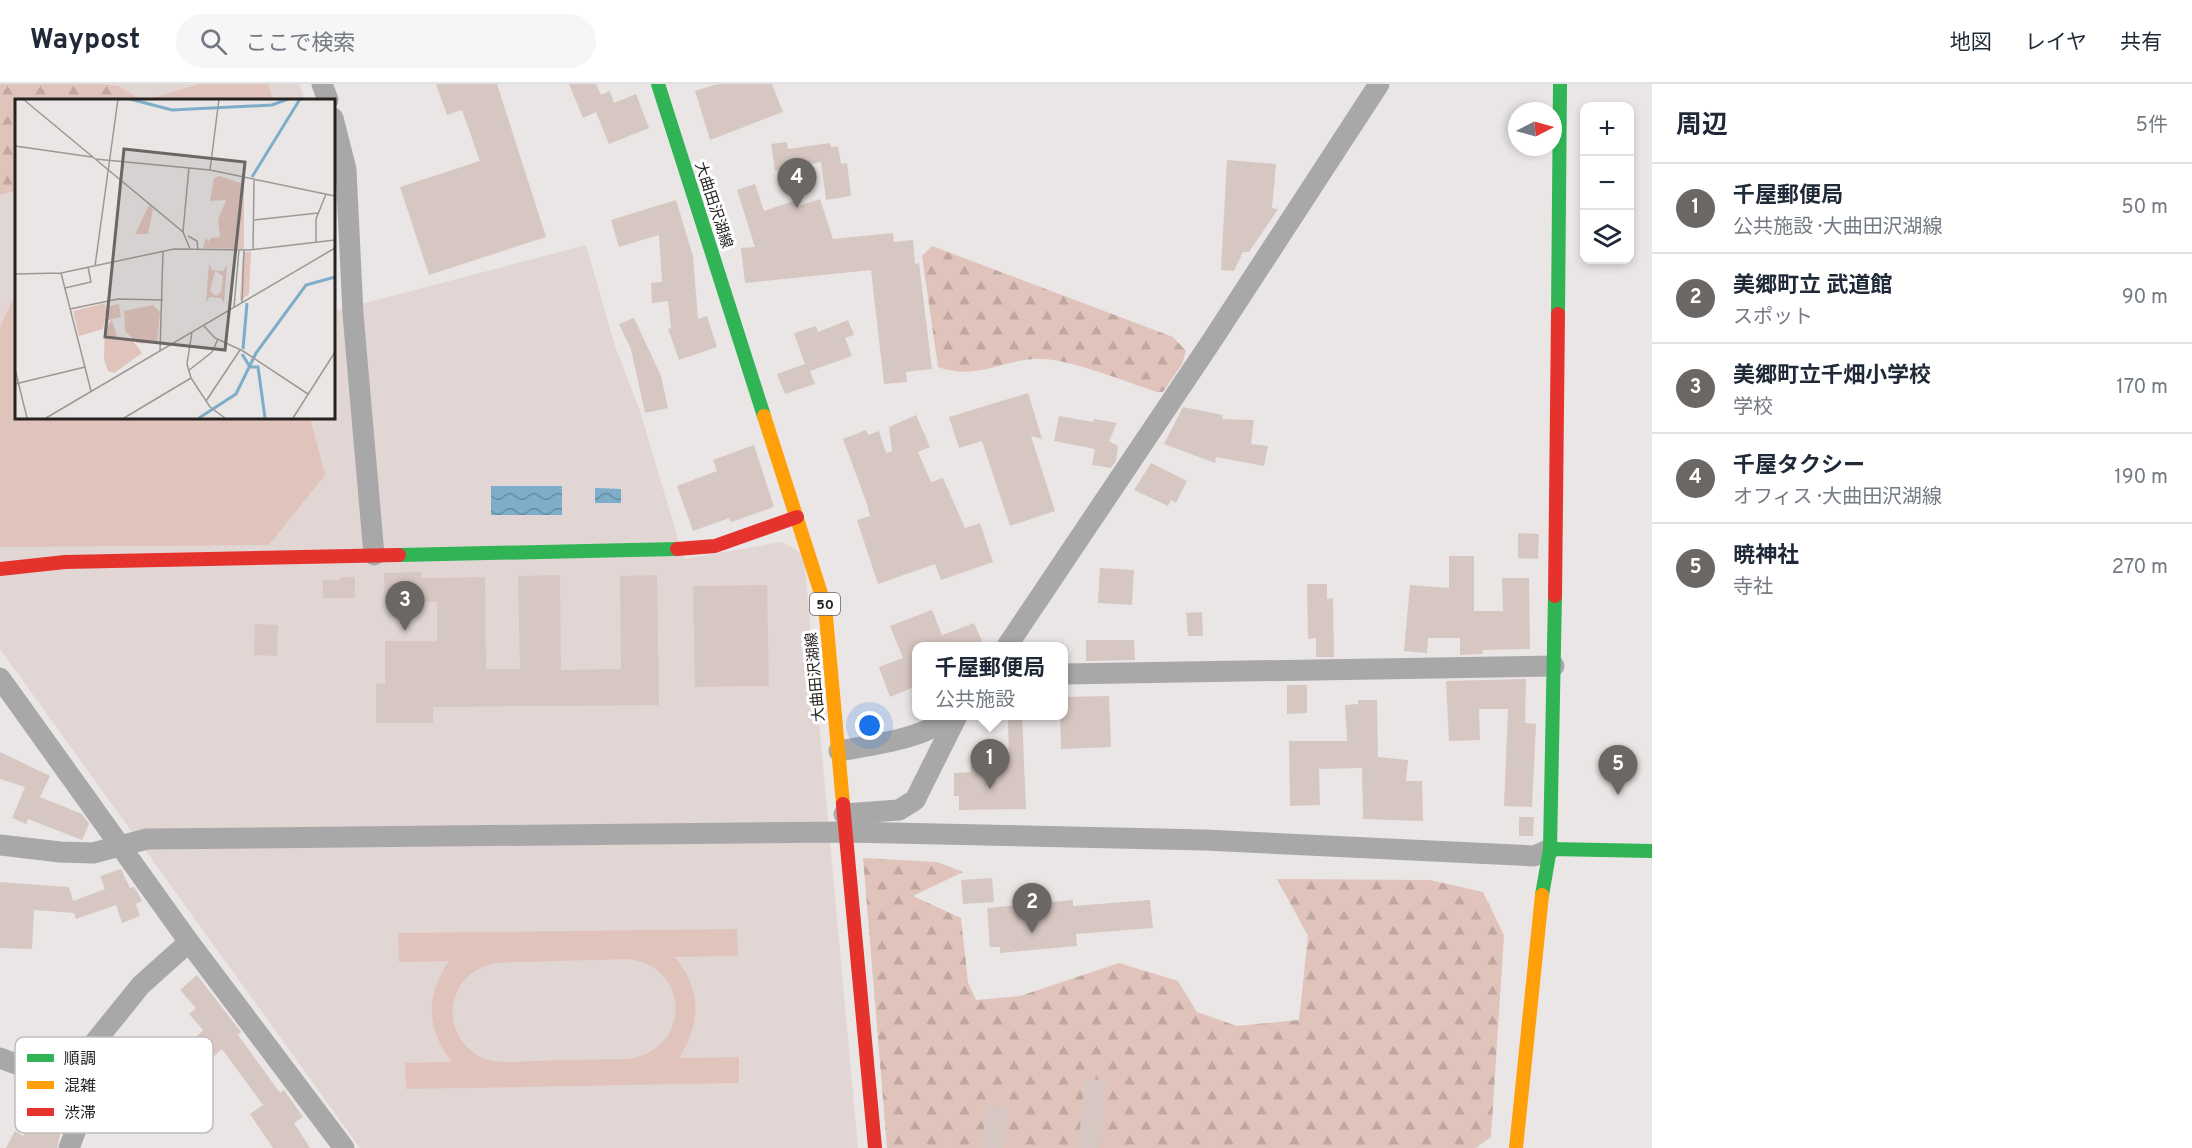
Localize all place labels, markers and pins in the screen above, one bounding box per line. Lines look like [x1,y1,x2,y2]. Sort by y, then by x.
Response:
pin: 4 [778,158,816,208]
pin: 3 [386,582,424,631]
pin: 1 [970,740,1010,789]
pin: 5 [1598,746,1638,795]
pin: 2 [1012,884,1052,933]

